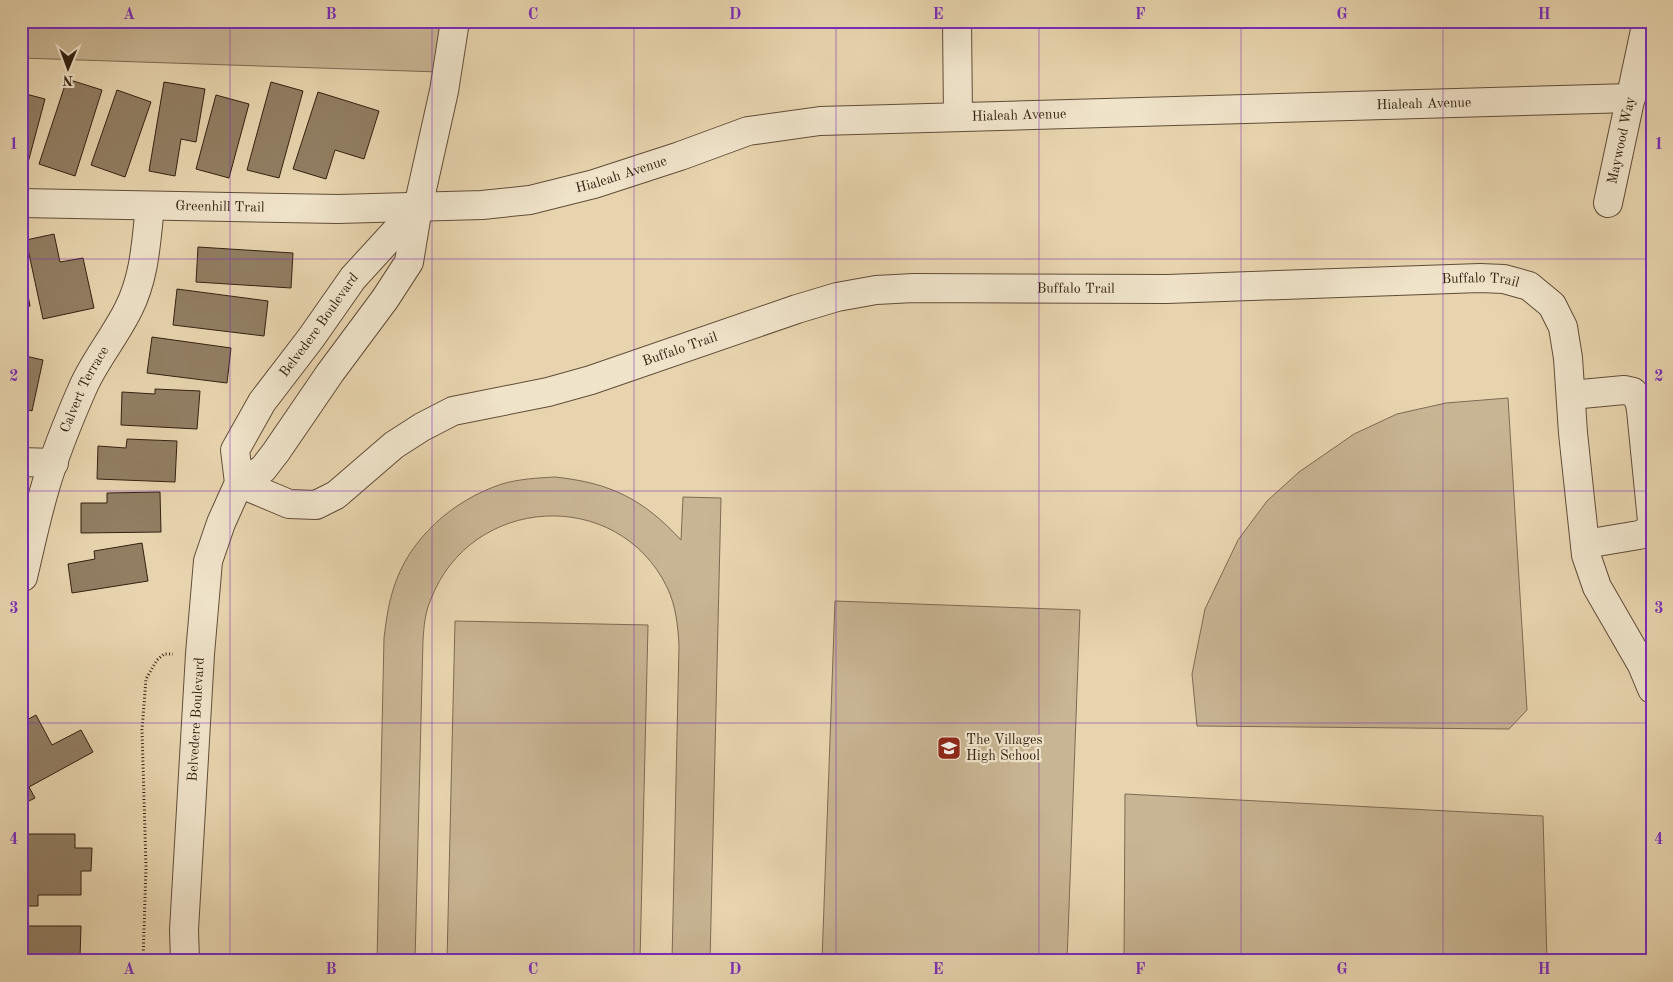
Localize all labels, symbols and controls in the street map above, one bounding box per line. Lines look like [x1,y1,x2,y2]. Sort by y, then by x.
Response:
text: A [123,7,135,23]
text: B [325,7,337,23]
text: C [528,7,538,23]
text: D [729,7,741,23]
text: E [932,7,944,23]
text: F [1135,7,1146,23]
text: G [1336,7,1348,23]
text: H [1537,7,1551,23]
north arrow [42,42,92,92]
text: N [62,73,73,87]
street label: Maywood Way [1605,95,1638,185]
street label: Hialeah Avenue [1376,96,1471,112]
street label: Hialeah Avenue [971,107,1067,124]
text: 1 [9,137,19,153]
text: 1 [1654,137,1664,153]
street label: Hialeah Avenue [574,154,669,195]
street label: Greenhill Trail [175,199,265,215]
street label: Belvedere Boulevard [277,270,361,380]
street label: Buffalo Trail [1441,271,1521,290]
street label: Buffalo Trail [1037,281,1115,296]
street label: Buffalo Trail [641,330,719,369]
street label: Calvert Terrace [58,344,111,435]
text: 2 [9,369,19,385]
text: 2 [1654,369,1664,385]
text: 3 [9,601,19,617]
text: 3 [1654,601,1664,617]
street label: Belvedere Boulevard [186,657,207,782]
place label: The Villages High School [966,733,1043,763]
school or university icon: The Villages High School [936,735,962,761]
text: 4 [9,832,19,848]
text: 4 [1654,832,1664,848]
text: A [123,962,135,978]
text: B [325,962,337,978]
text: C [528,962,538,978]
text: D [729,962,741,978]
text: E [932,962,944,978]
text: F [1135,962,1146,978]
text: G [1336,962,1348,978]
text: H [1537,962,1551,978]

